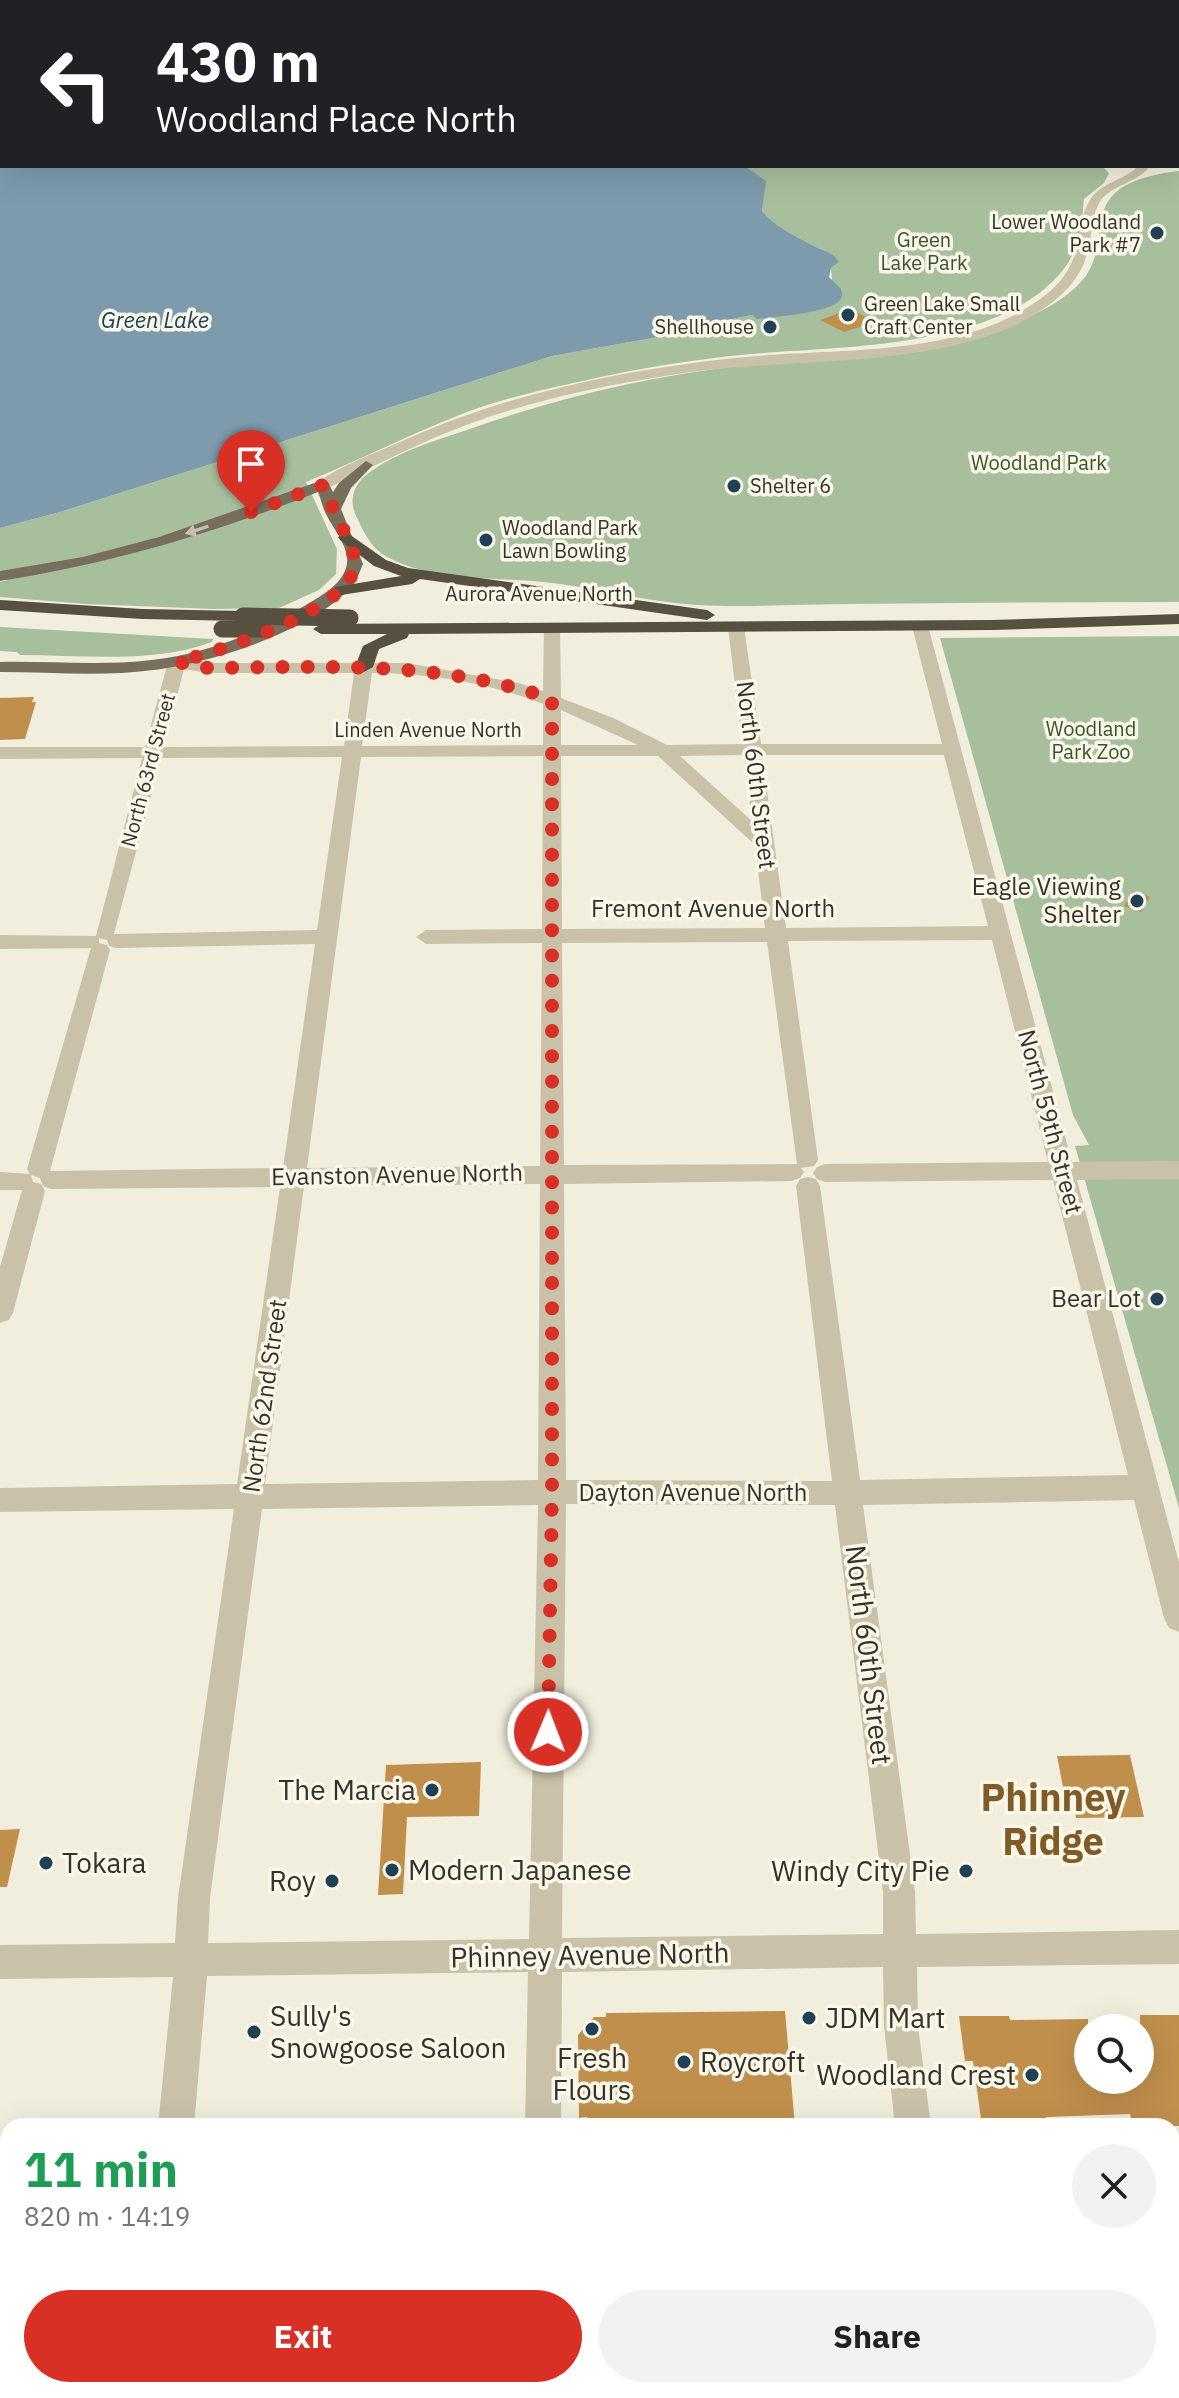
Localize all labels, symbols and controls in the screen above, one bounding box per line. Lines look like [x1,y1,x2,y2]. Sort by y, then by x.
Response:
text: 430 m [156,25,320,97]
icon: left [24,32,128,136]
text: Woodland Place North [156,95,517,142]
place label: Lower Woodland Park #7 [991,208,1141,258]
marker: Lower Woodland Park #7 [1148,224,1166,242]
park label: Green Lake Park [880,226,968,276]
place label: Green Lake Small Craft Center [864,290,1020,340]
water label: Green Lake [101,305,209,334]
marker: Green Lake Small Craft Center [839,306,857,324]
place label: Shellhouse [655,313,754,340]
marker: Shellhouse [761,318,779,336]
pin [217,430,285,512]
icon: arrive [229,442,273,486]
park label: Woodland Park [971,449,1107,476]
place label: Shelter 6 [750,472,831,499]
marker: Shelter 6 [725,477,743,495]
place label: Woodland Park Lawn Bowling [502,514,638,564]
one-way arrow [184,524,208,537]
marker: Woodland Park Lawn Bowling [477,531,495,549]
street label: Aurora Avenue North [445,580,633,607]
street label: North 60th Street [730,679,784,871]
street label: North 63rd Street [114,690,181,850]
park label: Woodland Park Zoo [1046,715,1136,765]
street label: Linden Avenue North [334,716,522,743]
place label: Eagle Viewing Shelter [972,870,1121,930]
street label: Fremont Avenue North [591,892,835,924]
marker: Eagle Viewing Shelter [1128,892,1146,910]
street label: North 59th Street [1011,1026,1091,1217]
street label: Evanston Avenue North [271,1156,523,1192]
place label: Bear Lot [1051,1282,1141,1314]
marker: Bear Lot [1148,1290,1166,1308]
street label: North 62nd Street [235,1297,293,1495]
street label: Dayton Avenue North [578,1476,808,1508]
street label: North 60th Street [838,1543,901,1767]
position arrow [506,1690,590,1774]
place label: The Marcia [278,1771,416,1808]
district label: Phinney Ridge [980,1772,1126,1865]
marker: The Marcia [423,1781,441,1799]
place label: Tokara [62,1844,147,1881]
place label: Modern Japanese [408,1851,632,1888]
place label: Windy City Pie [771,1852,950,1889]
marker: Tokara [37,1854,55,1872]
marker: Modern Japanese [383,1861,401,1879]
place label: Roy [269,1862,316,1899]
marker: Windy City Pie [957,1862,975,1880]
marker: Roy [323,1872,341,1890]
street label: Phinney Avenue North [450,1934,730,1975]
place label: Sully's Snowgoose Saloon [270,1997,506,2066]
place label: JDM Mart [825,1999,945,2036]
marker: JDM Mart [800,2009,818,2027]
map controls [1074,2014,1154,2094]
button: search [1074,2014,1154,2094]
marker: Fresh Flours [583,2020,601,2038]
marker: Sully's Snowgoose Saloon [245,2023,263,2041]
place label: Fresh Flours [553,2039,631,2108]
place label: Roycroft [700,2043,806,2080]
marker: Roycroft [675,2053,693,2071]
place label: Woodland Crest [816,2056,1016,2093]
marker: Woodland Crest [1023,2066,1041,2084]
text: 11 min [24,2138,178,2200]
button: close [1072,2144,1156,2228]
text: 820 m · 14:19 [24,2199,190,2233]
button: Exit [24,2290,582,2382]
button: Share [598,2290,1156,2382]

